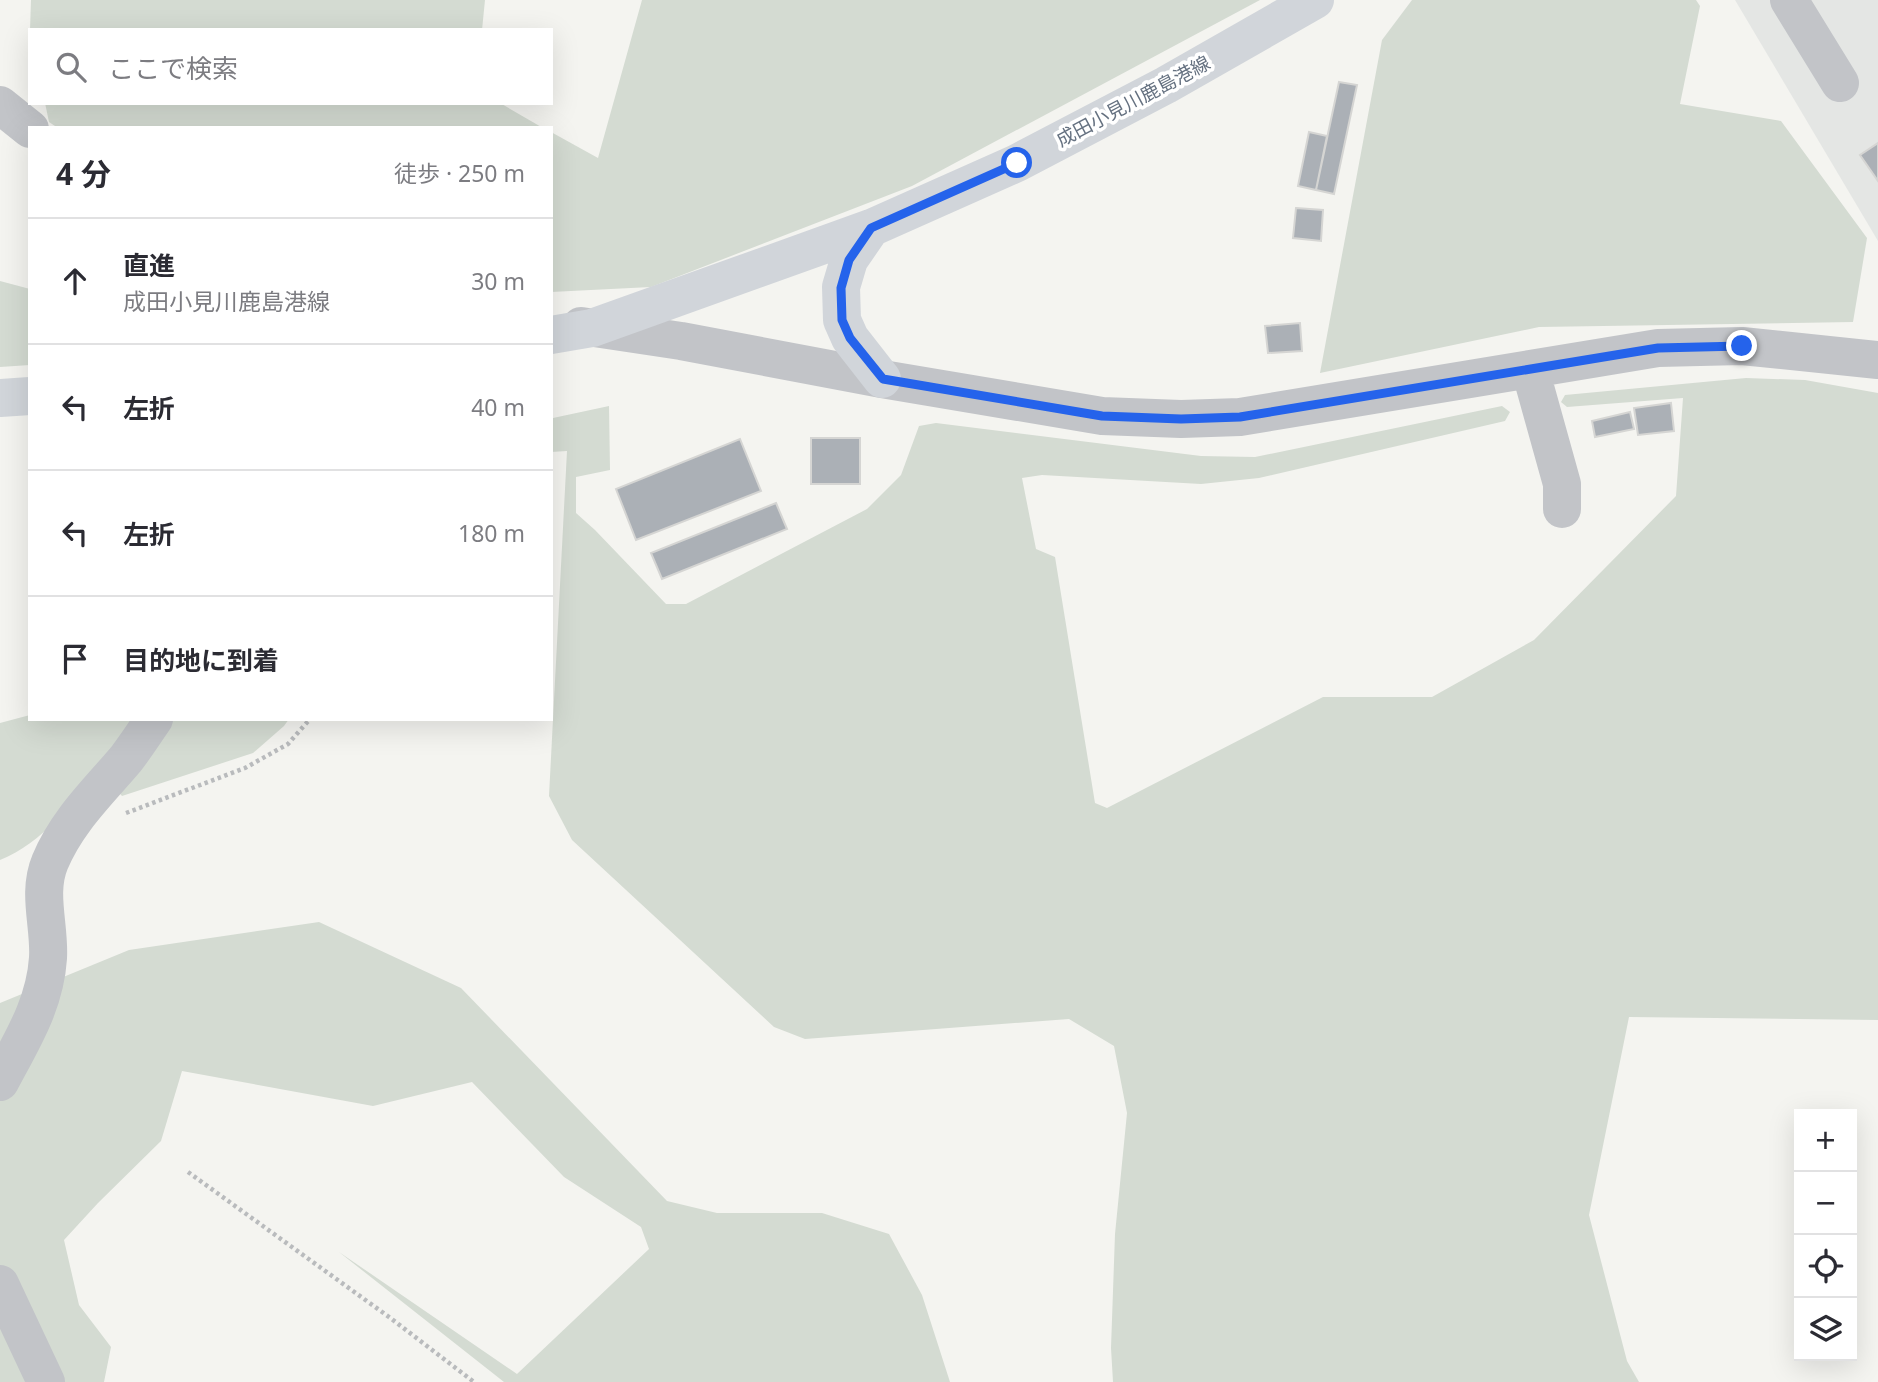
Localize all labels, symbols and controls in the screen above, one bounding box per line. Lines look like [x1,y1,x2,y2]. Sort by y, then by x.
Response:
search box [28,28,553,105]
icon: search [52,48,90,86]
street label: 成田小見川鹿島港線 [1051,49,1215,153]
text: ここで検索 [108,50,238,86]
route start [1001,147,1032,178]
text: 4 分 [56,153,111,194]
text: 徒歩 · 250 m [394,157,525,189]
text: 直進 [123,247,175,283]
icon: ahead [56,262,94,300]
text: 30 m [471,265,525,297]
text: 成田小見川鹿島港線 [123,285,330,317]
route end [1726,330,1757,361]
icon: left [56,388,94,426]
text: 左折 [123,390,175,426]
text: 40 m [471,391,525,423]
icon: left [56,514,94,552]
text: 左折 [123,516,175,552]
text: 180 m [458,517,525,549]
icon: arrive [56,640,94,678]
text: 目的地に到着 [123,642,279,678]
map controls [1794,1109,1857,1361]
button: + [1794,1109,1857,1172]
button: − [1794,1172,1857,1235]
button: locate [1794,1235,1857,1298]
button: layers [1794,1298,1857,1361]

